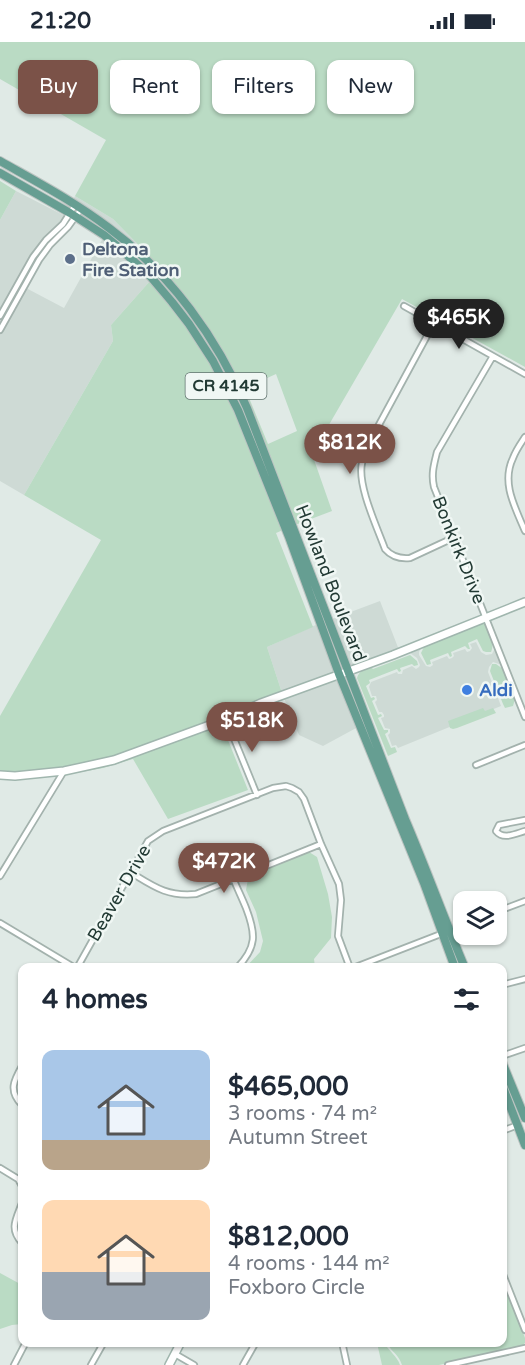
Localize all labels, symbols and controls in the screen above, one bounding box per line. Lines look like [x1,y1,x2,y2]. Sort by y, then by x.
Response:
text: 21:20 [30,8,91,34]
chip: Buy [18,60,98,114]
chip: Rent [110,60,200,114]
chip: Filters [212,60,315,114]
chip: New [327,60,414,114]
place label: Deltona Fire Station [82,238,179,281]
marker: Deltona Fire Station [63,252,77,266]
pin: $465K [417,299,501,350]
text: $465K [427,306,491,330]
road number: CR 4145 [186,373,266,399]
pin: $812K [308,424,392,475]
text: $812K [318,431,382,455]
street label: Bonkirk Drive [427,493,491,607]
street label: Howland Boulevard [291,501,371,665]
place label: Aldi [479,679,513,701]
marker: Aldi [460,683,474,697]
pin: $518K [210,702,294,753]
text: $518K [220,709,284,733]
street label: Beaver Drive [82,841,156,945]
pin: $472K [182,843,266,894]
text: $472K [192,850,256,874]
map controls [453,891,507,945]
button: layers [453,891,507,945]
icon: filters [450,983,483,1016]
text: 4 homes [42,984,148,1015]
text: $465,000 [228,1071,348,1102]
icon: home [90,1074,162,1146]
text: 3 rooms · 74 m² [228,1102,377,1126]
text: Autumn Street [228,1126,368,1150]
text: $812,000 [228,1221,349,1252]
icon: home [90,1224,162,1296]
text: 4 rooms · 144 m² [228,1252,390,1276]
text: Foxboro Circle [228,1276,365,1300]

